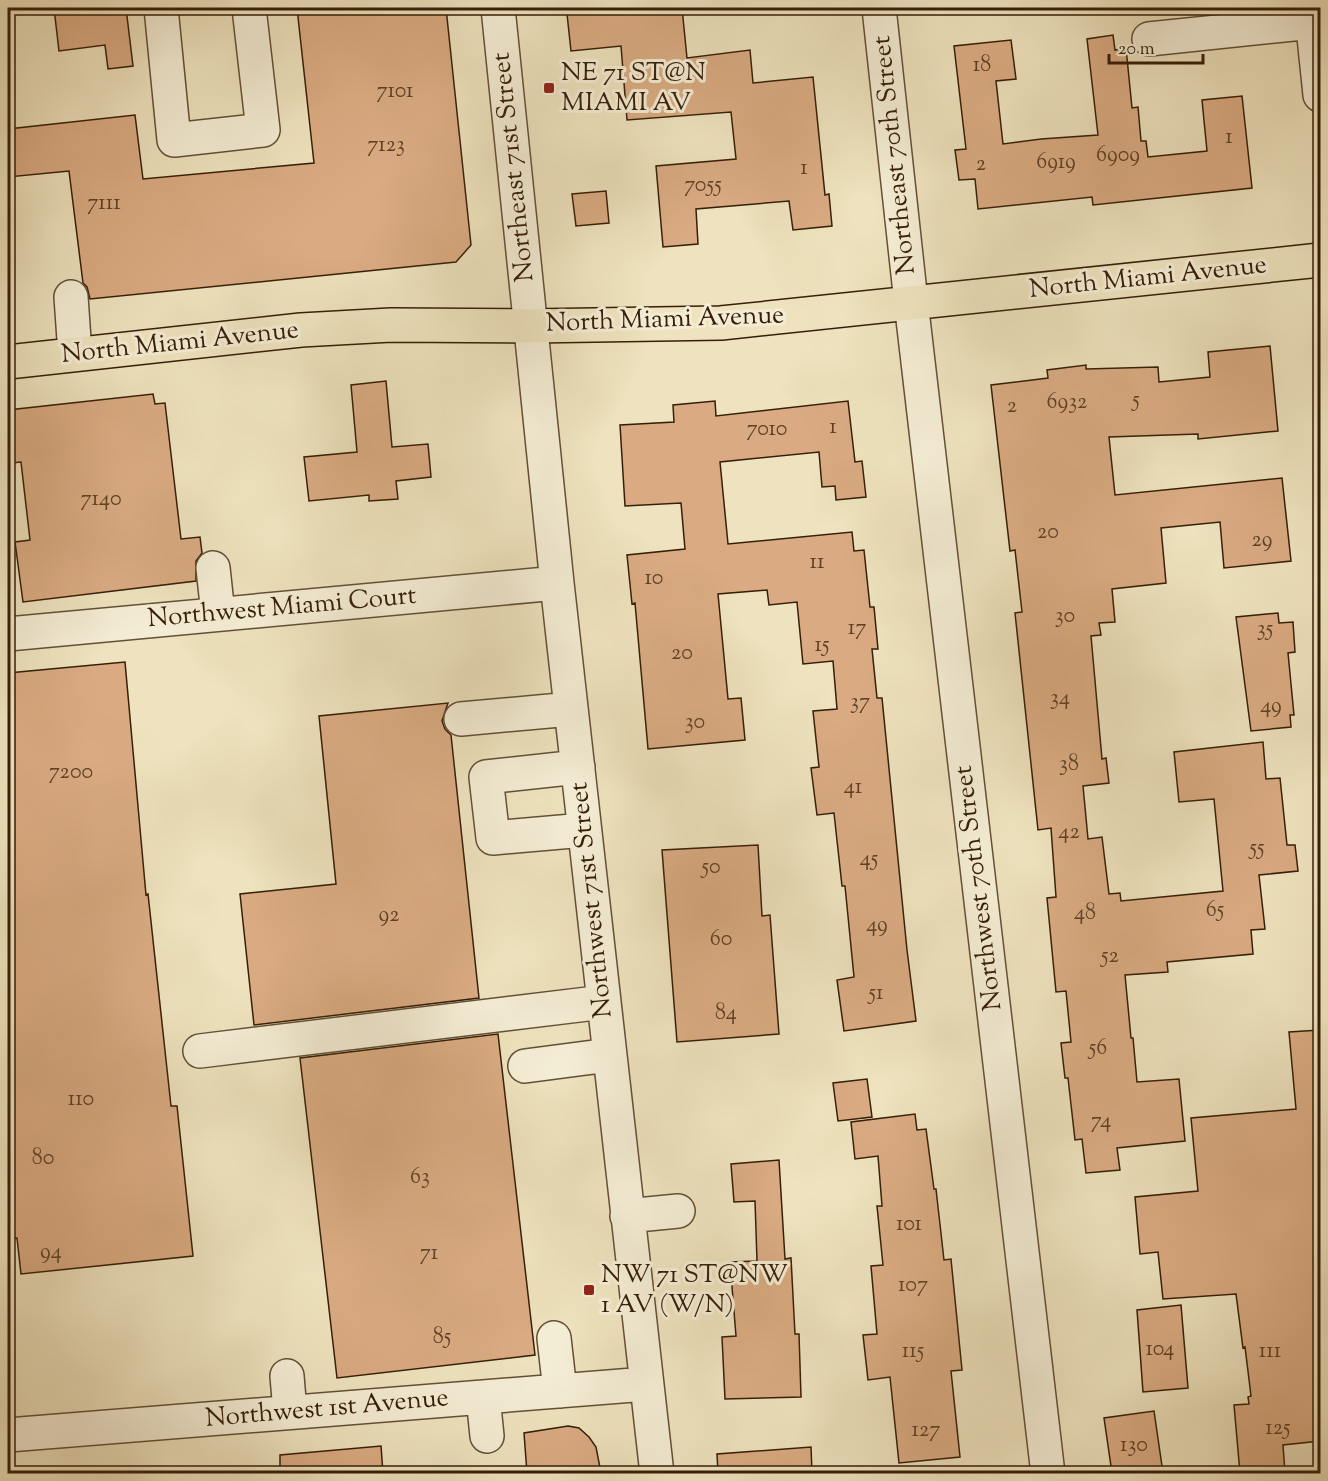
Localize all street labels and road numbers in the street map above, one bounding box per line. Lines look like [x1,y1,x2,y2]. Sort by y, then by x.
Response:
street label: Northeast 70th Street [864,34,926,276]
street label: Northeast 71st Street [484,50,544,284]
street label: North Miami Avenue [1027,247,1269,309]
street label: North Miami Avenue [545,297,785,343]
street label: North Miami Avenue [59,312,301,374]
street label: Northwest Miami Court [146,578,418,638]
street label: Northwest 70th Street [946,763,1012,1013]
street label: Northwest 71st Street [561,780,623,1020]
street label: Northwest 1st Avenue [204,1380,450,1438]

